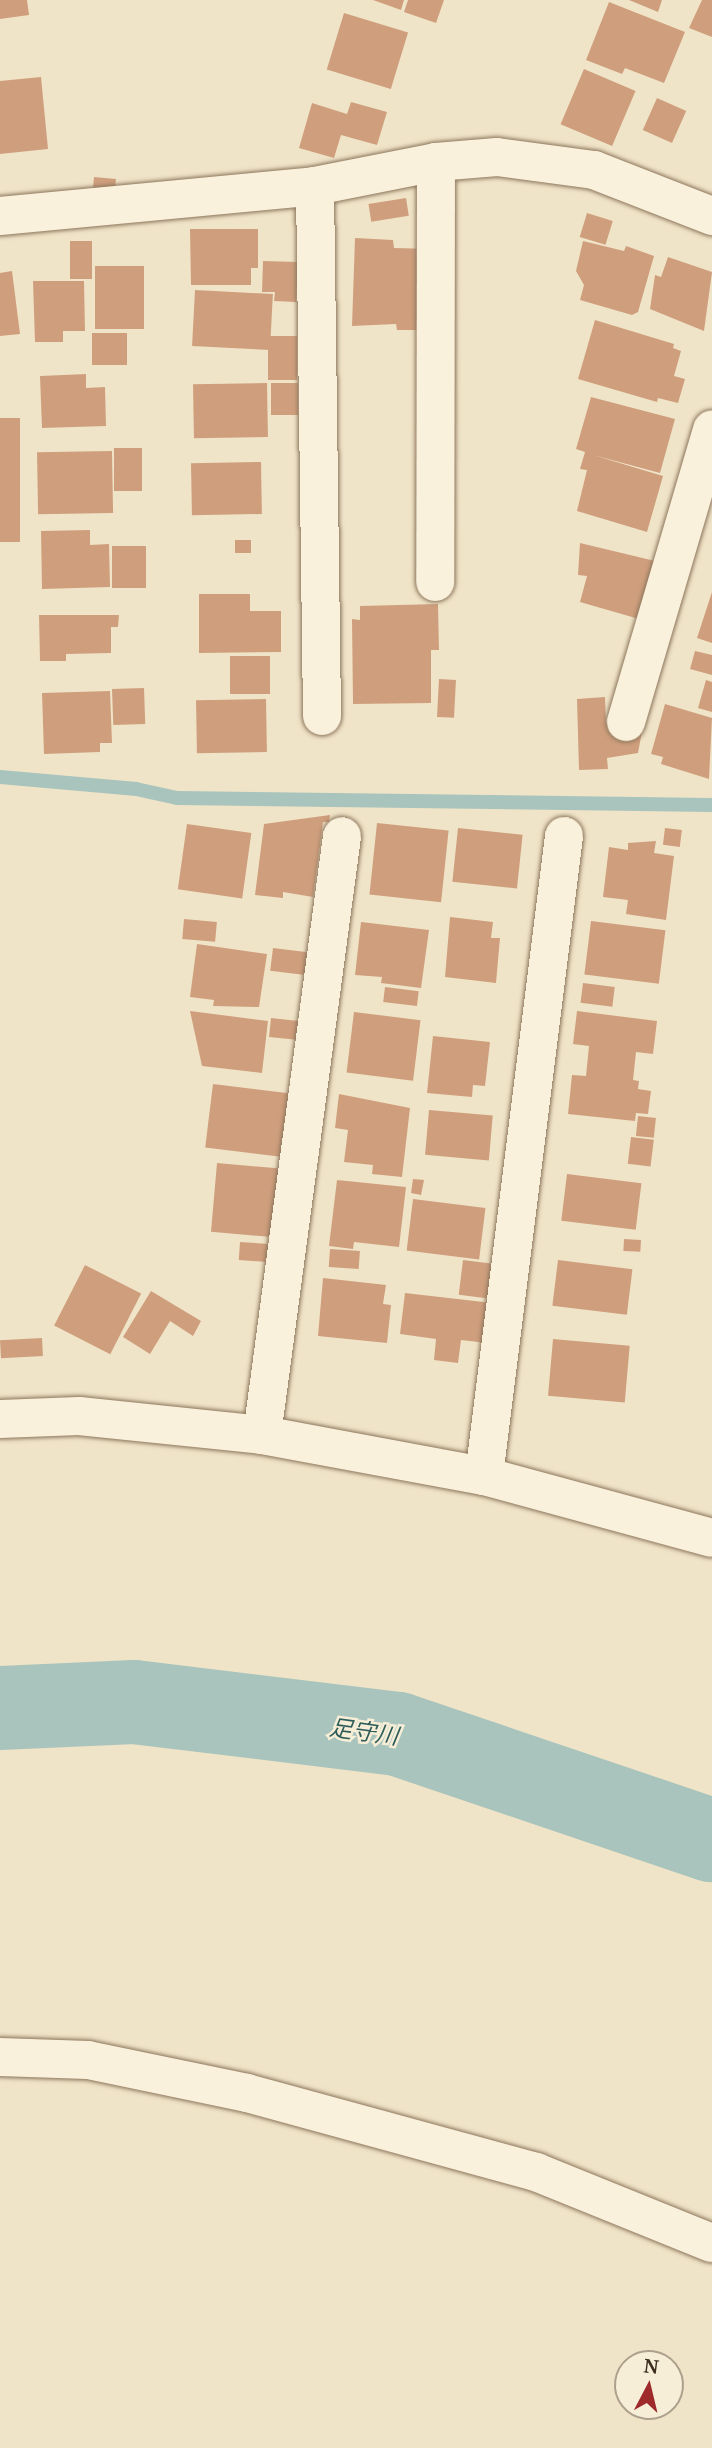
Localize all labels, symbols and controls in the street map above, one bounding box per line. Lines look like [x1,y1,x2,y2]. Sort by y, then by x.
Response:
water label: 足守川 [328,1713,400,1749]
north arrow [614,2350,684,2420]
text: N [642,2352,660,2380]

